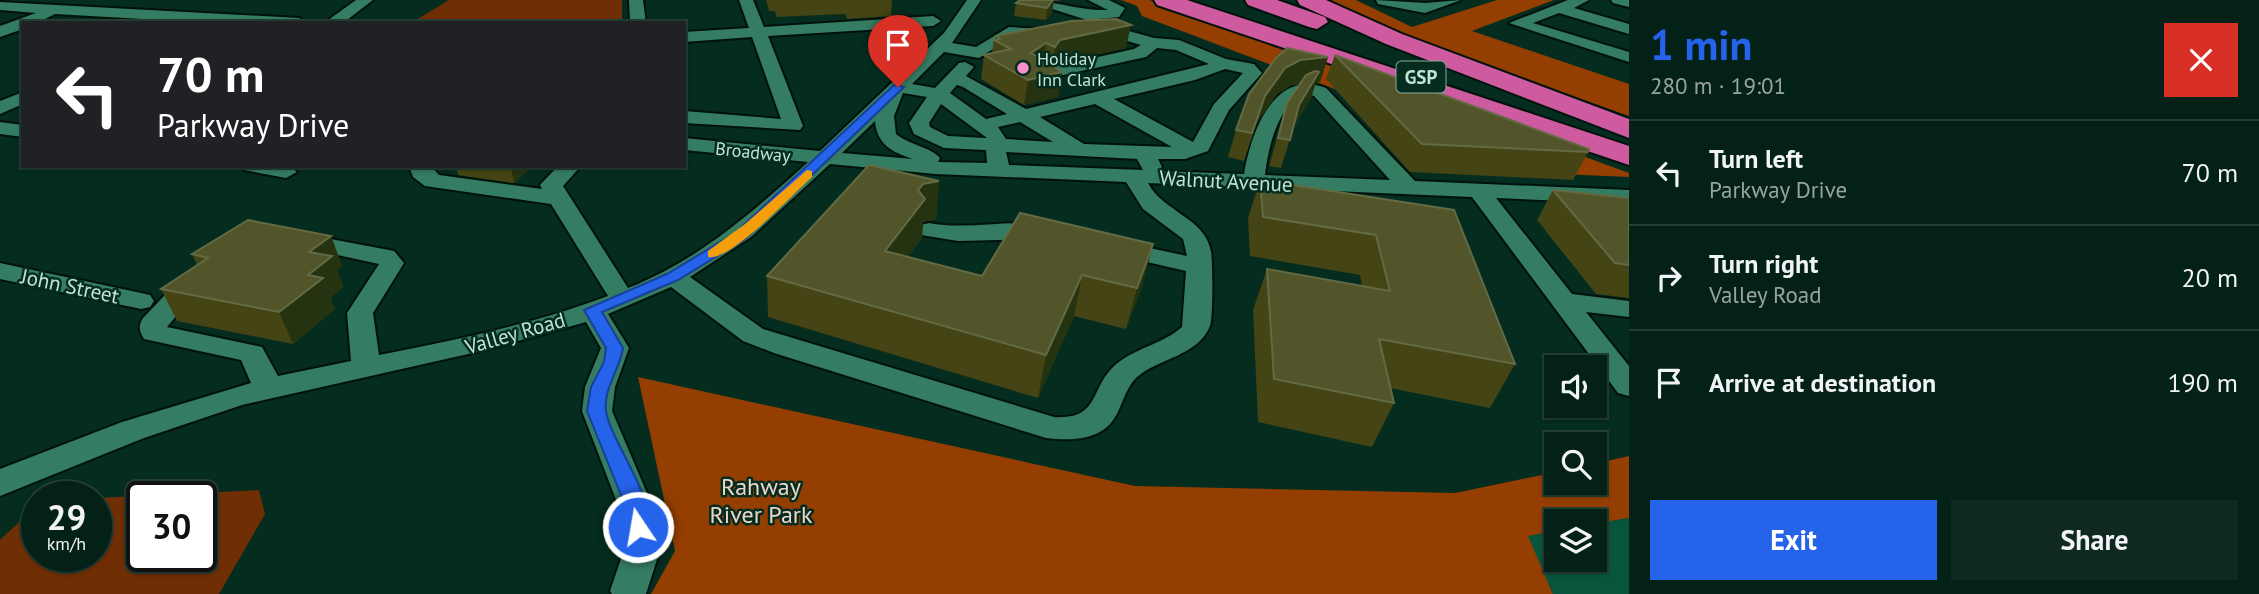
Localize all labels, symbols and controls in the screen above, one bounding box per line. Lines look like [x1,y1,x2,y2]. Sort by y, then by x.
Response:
pin [868,15,928,87]
text: 1 min [1650,17,1752,72]
button: close [2164,23,2238,97]
icon: arrive [879,26,917,64]
text: 70 m [157,42,264,106]
place label: Holiday Inn Clark [1037,47,1106,91]
icon: left [42,49,133,140]
marker: Holiday Inn Clark [1015,60,1031,76]
road number: GSP [1396,61,1446,92]
text: 280 m · 19:01 [1650,71,1786,100]
text: Parkway Drive [157,104,349,146]
street label: Broadway [714,137,792,167]
text: Turn left [1709,142,1803,175]
icon: left [1650,154,1688,192]
text: 70 m [2182,156,2238,189]
street label: Walnut Avenue [1159,164,1293,198]
text: Parkway Drive [1709,175,1847,204]
text: Turn right [1709,247,1818,280]
icon: right [1650,259,1688,297]
text: 20 m [2182,261,2238,294]
street label: John Street [18,262,122,310]
text: Valley Road [1709,280,1822,309]
street label: Valley Road [461,306,568,360]
map controls [1544,355,1607,572]
button: sound [1544,355,1607,418]
icon: arrive [1650,364,1688,402]
text: Arrive at destination [1709,366,1936,399]
text: 190 m [2167,366,2238,399]
button: search [1544,432,1607,495]
park label: Rahway River Park [710,471,813,530]
speed limit sign: 30 [126,481,217,572]
position arrow [601,490,675,564]
text: 29 [47,494,86,540]
button: Exit [1650,500,1937,580]
button: Share [1951,500,2238,580]
button: layers [1544,509,1607,572]
text: km/h [47,532,86,555]

